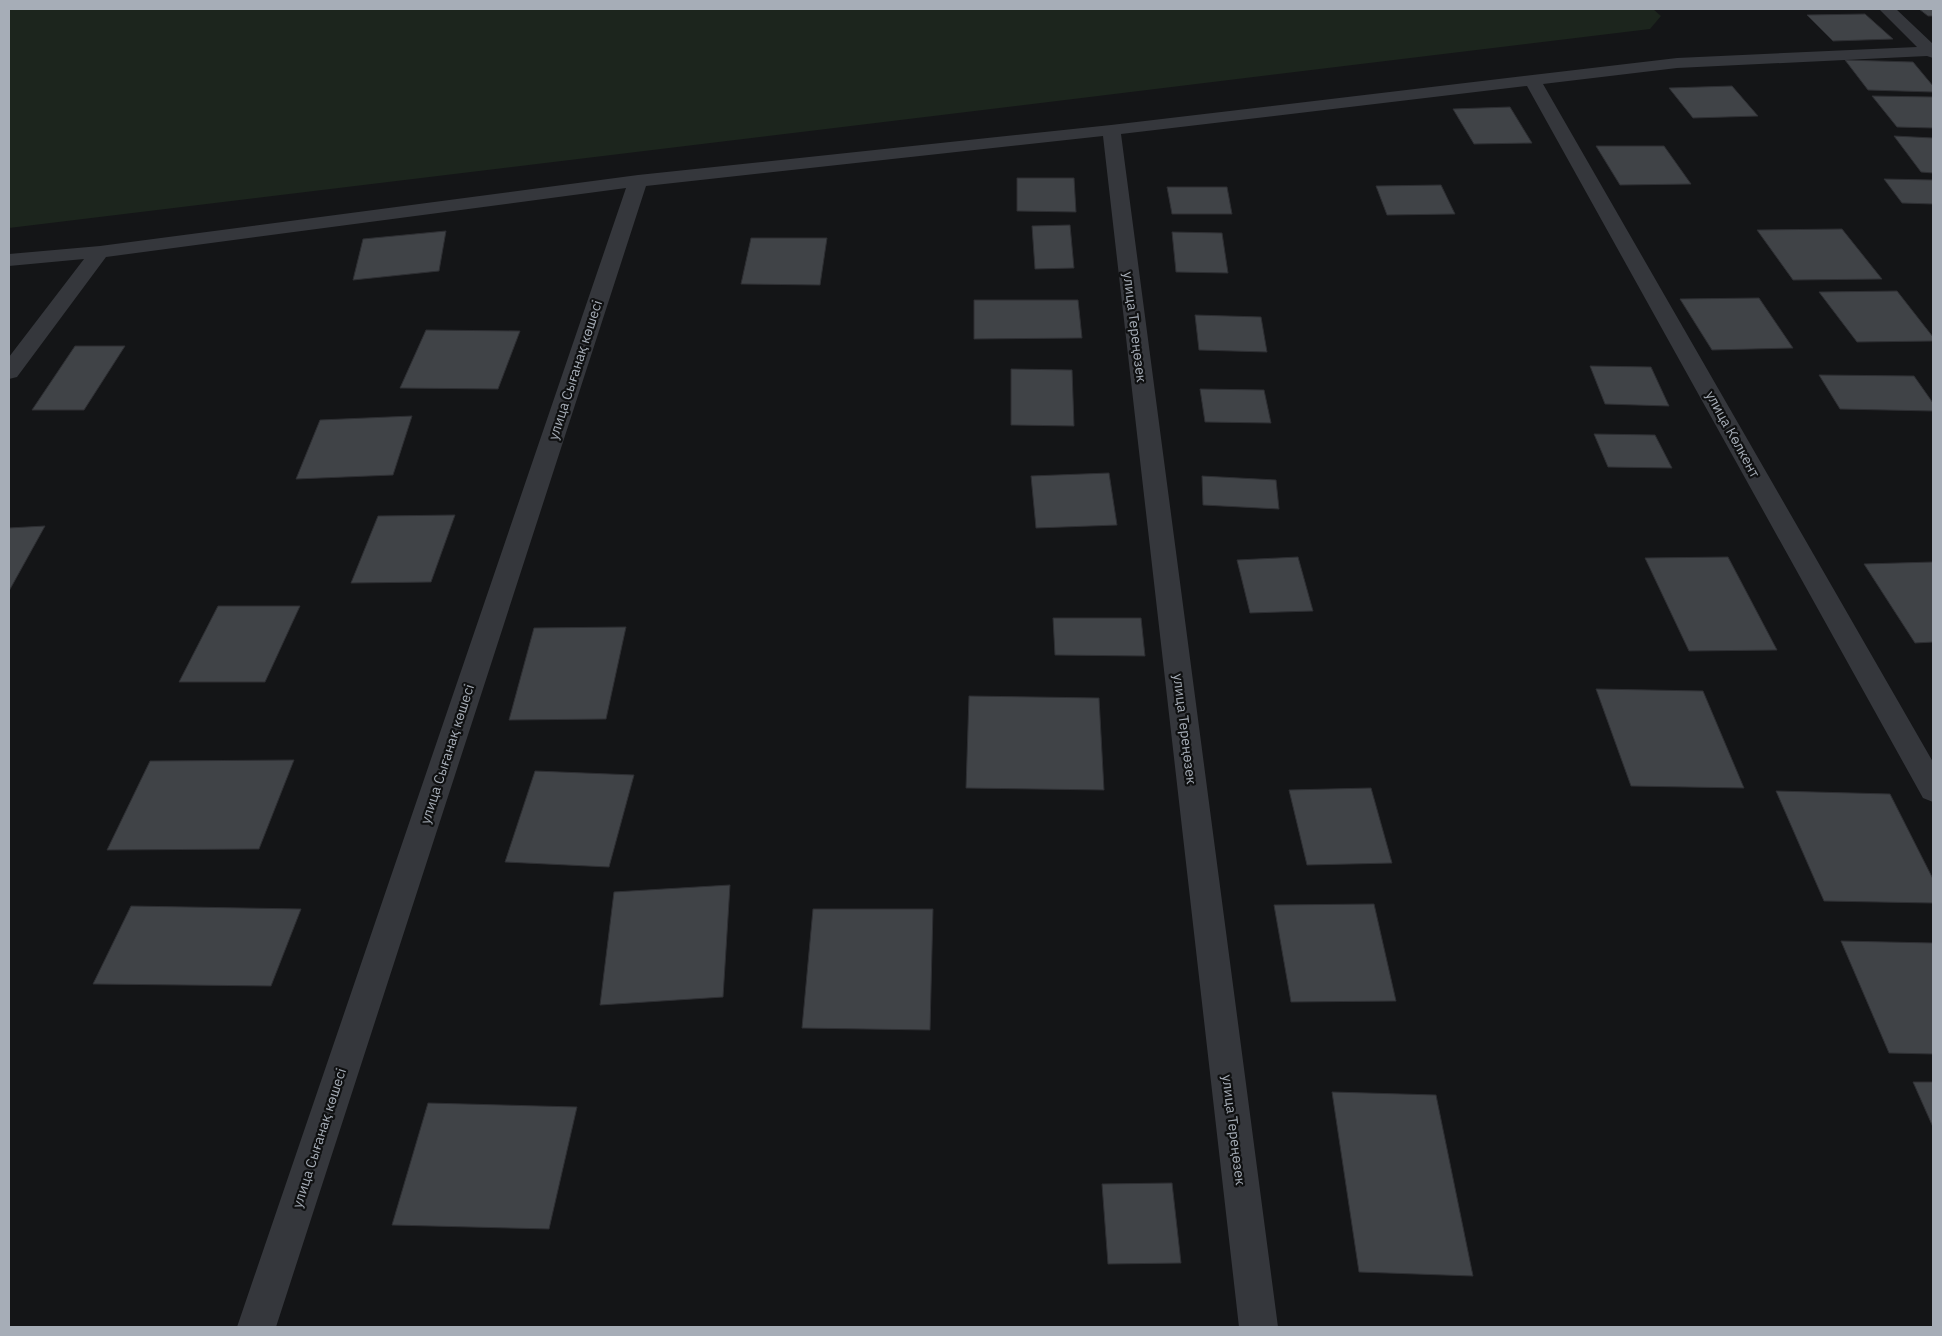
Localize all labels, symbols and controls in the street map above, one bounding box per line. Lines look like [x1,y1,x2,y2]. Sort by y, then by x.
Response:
street label: улица Тереңөзек [1119,271,1151,384]
street label: улица Сығанақ көшесі [544,298,606,442]
street label: улица Көлкент [1702,387,1765,481]
street label: улица Тереңөзек [1169,673,1201,786]
street label: улица Сығанақ көшесі [416,682,478,826]
street label: улица Сығанақ көшесі [288,1066,350,1210]
street label: улица Тереңөзек [1218,1074,1250,1187]

